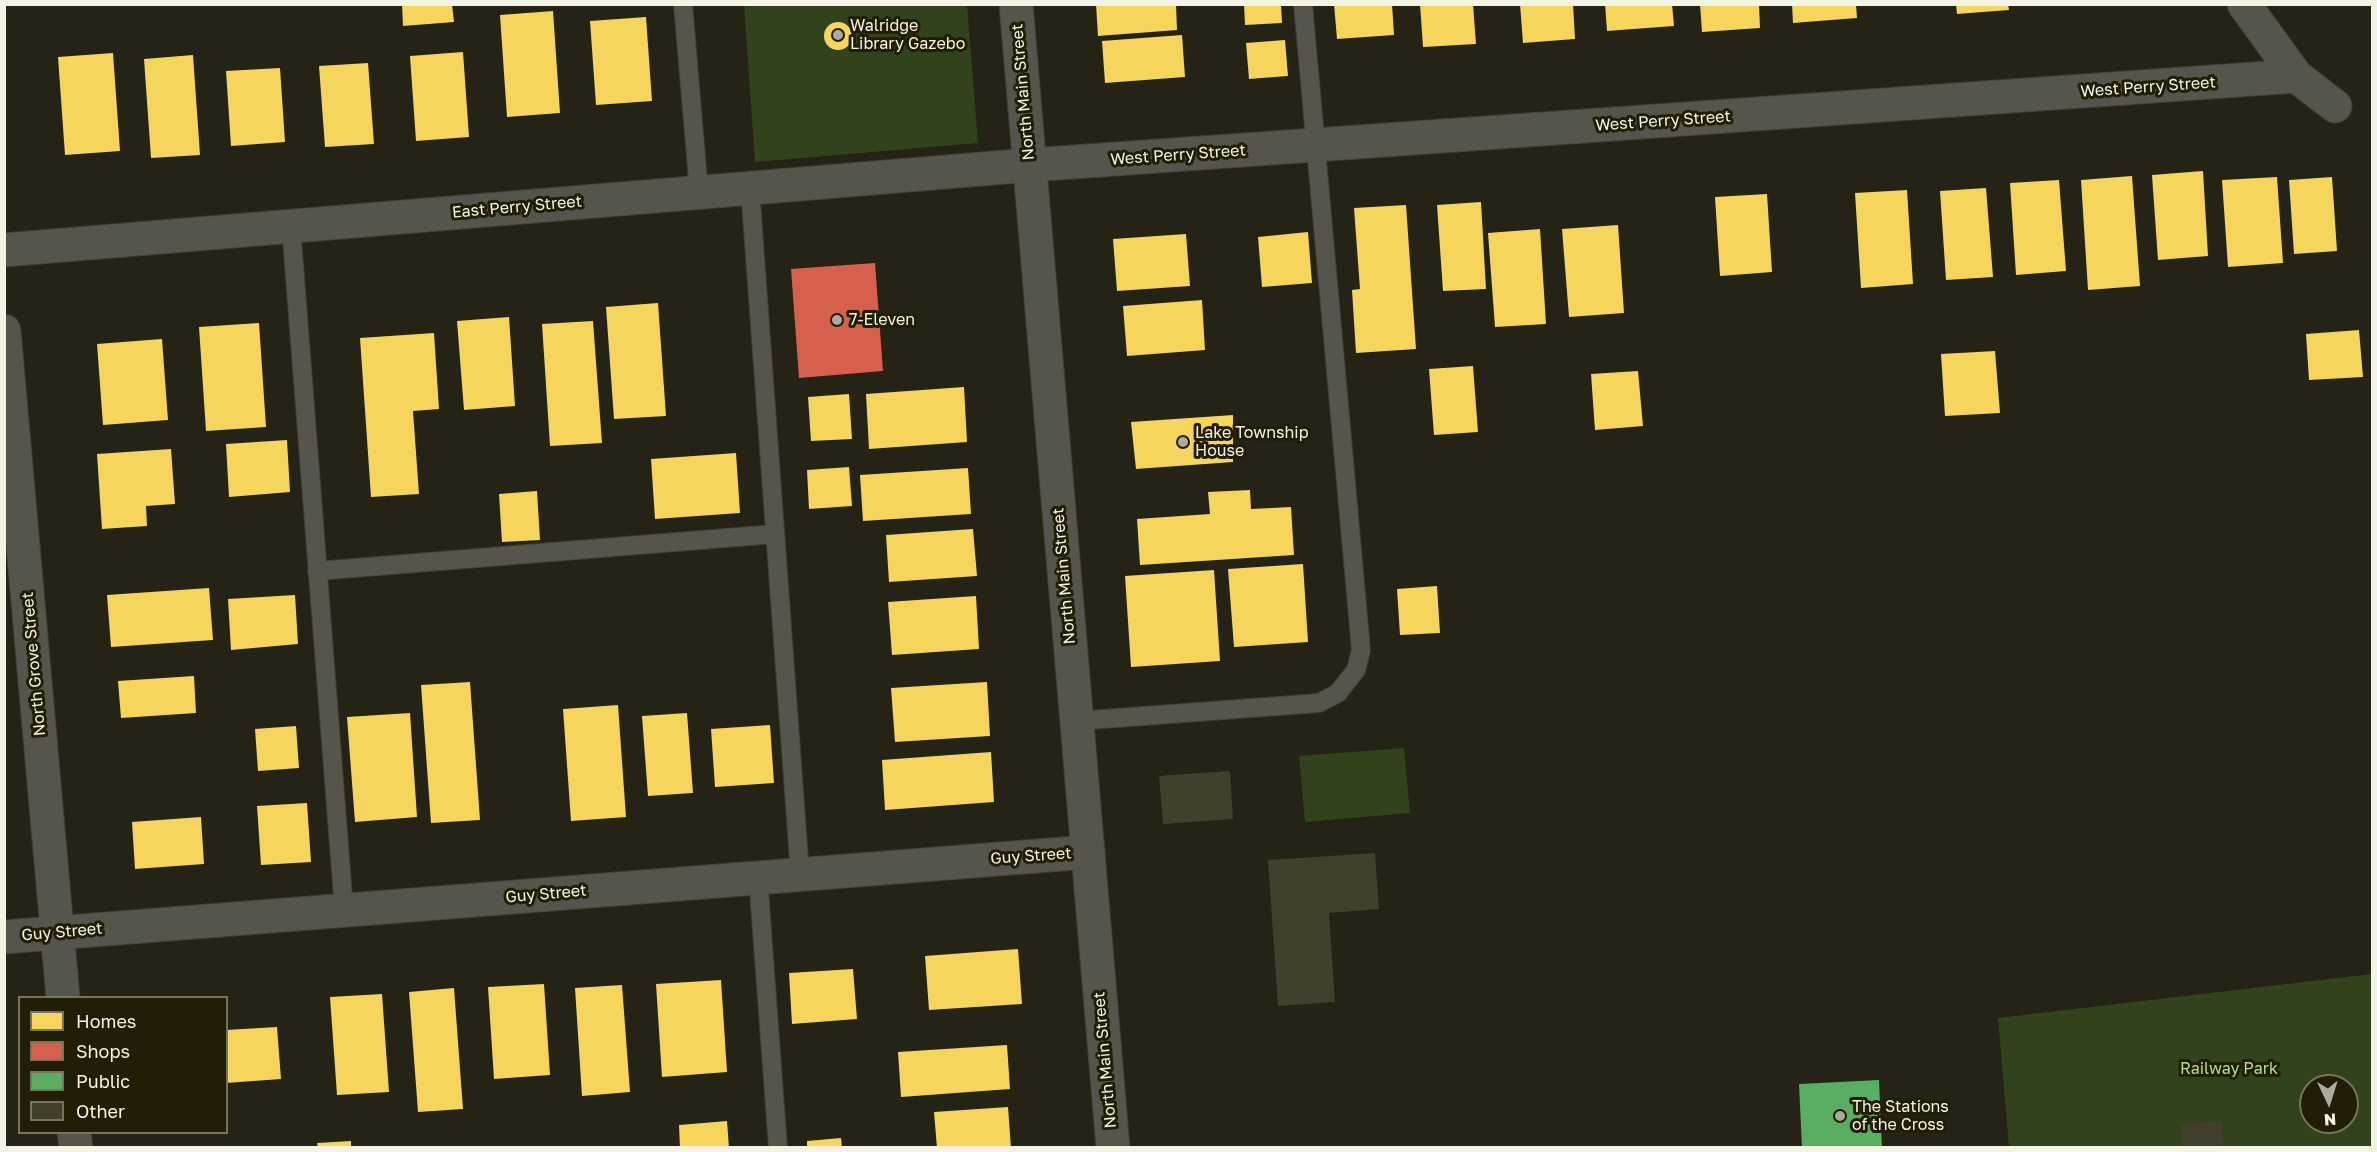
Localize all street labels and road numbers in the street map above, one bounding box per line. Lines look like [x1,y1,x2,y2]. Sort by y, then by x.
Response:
street label: North Main Street [1007,23,1039,161]
street label: West Perry Street [2080,73,2216,101]
street label: West Perry Street [1595,107,1731,135]
street label: West Perry Street [1110,141,1246,169]
street label: East Perry Street [451,192,583,222]
street label: North Main Street [1048,507,1080,645]
street label: North Grove Street [18,591,50,737]
street label: Guy Street [990,844,1072,868]
street label: Guy Street [505,881,587,907]
street label: Guy Street [21,919,103,945]
street label: North Main Street [1089,991,1121,1129]

